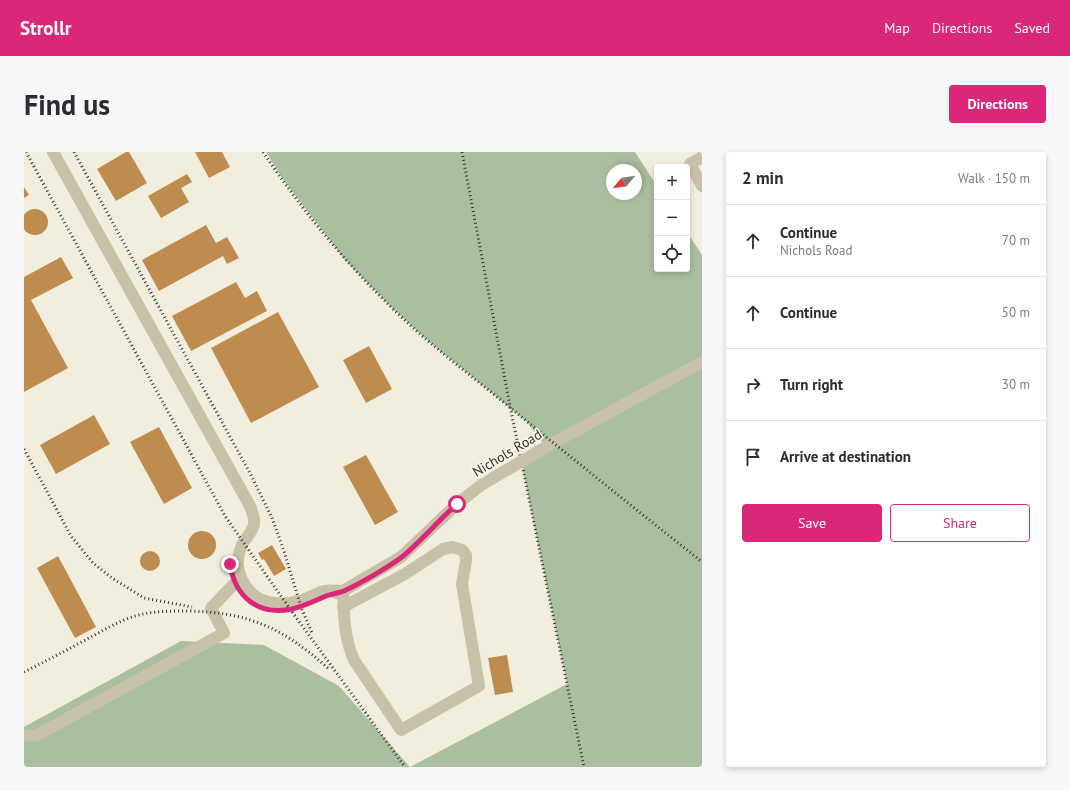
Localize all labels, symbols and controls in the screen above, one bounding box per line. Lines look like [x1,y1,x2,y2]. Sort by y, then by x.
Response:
text: Strollr [20,16,71,40]
text: Map [884,19,910,37]
text: Directions [932,19,992,37]
text: Saved [1014,19,1050,37]
button: Directions [949,85,1046,123]
text: Find us [24,86,110,123]
north arrow [606,164,642,200]
map controls [654,164,690,272]
button: + [654,164,690,200]
text: 2 min [742,167,783,189]
text: Walk · 150 m [958,170,1030,187]
button: − [654,200,690,236]
text: Continue [780,223,837,242]
icon: ahead [742,230,764,252]
text: 70 m [1002,232,1030,249]
button: locate [654,236,690,272]
text: Nichols Road [780,242,852,259]
icon: ahead [742,302,764,324]
text: Continue [780,303,837,322]
text: 50 m [1002,304,1030,321]
icon: right [742,374,764,396]
text: Turn right [780,375,843,394]
text: 30 m [1002,376,1030,393]
street label: Nichols Road [469,425,545,481]
icon: arrive [742,446,764,468]
text: Arrive at destination [780,447,911,466]
route start [448,495,466,513]
button: Save [742,504,882,542]
button: Share [890,504,1030,542]
route end [221,555,239,573]

